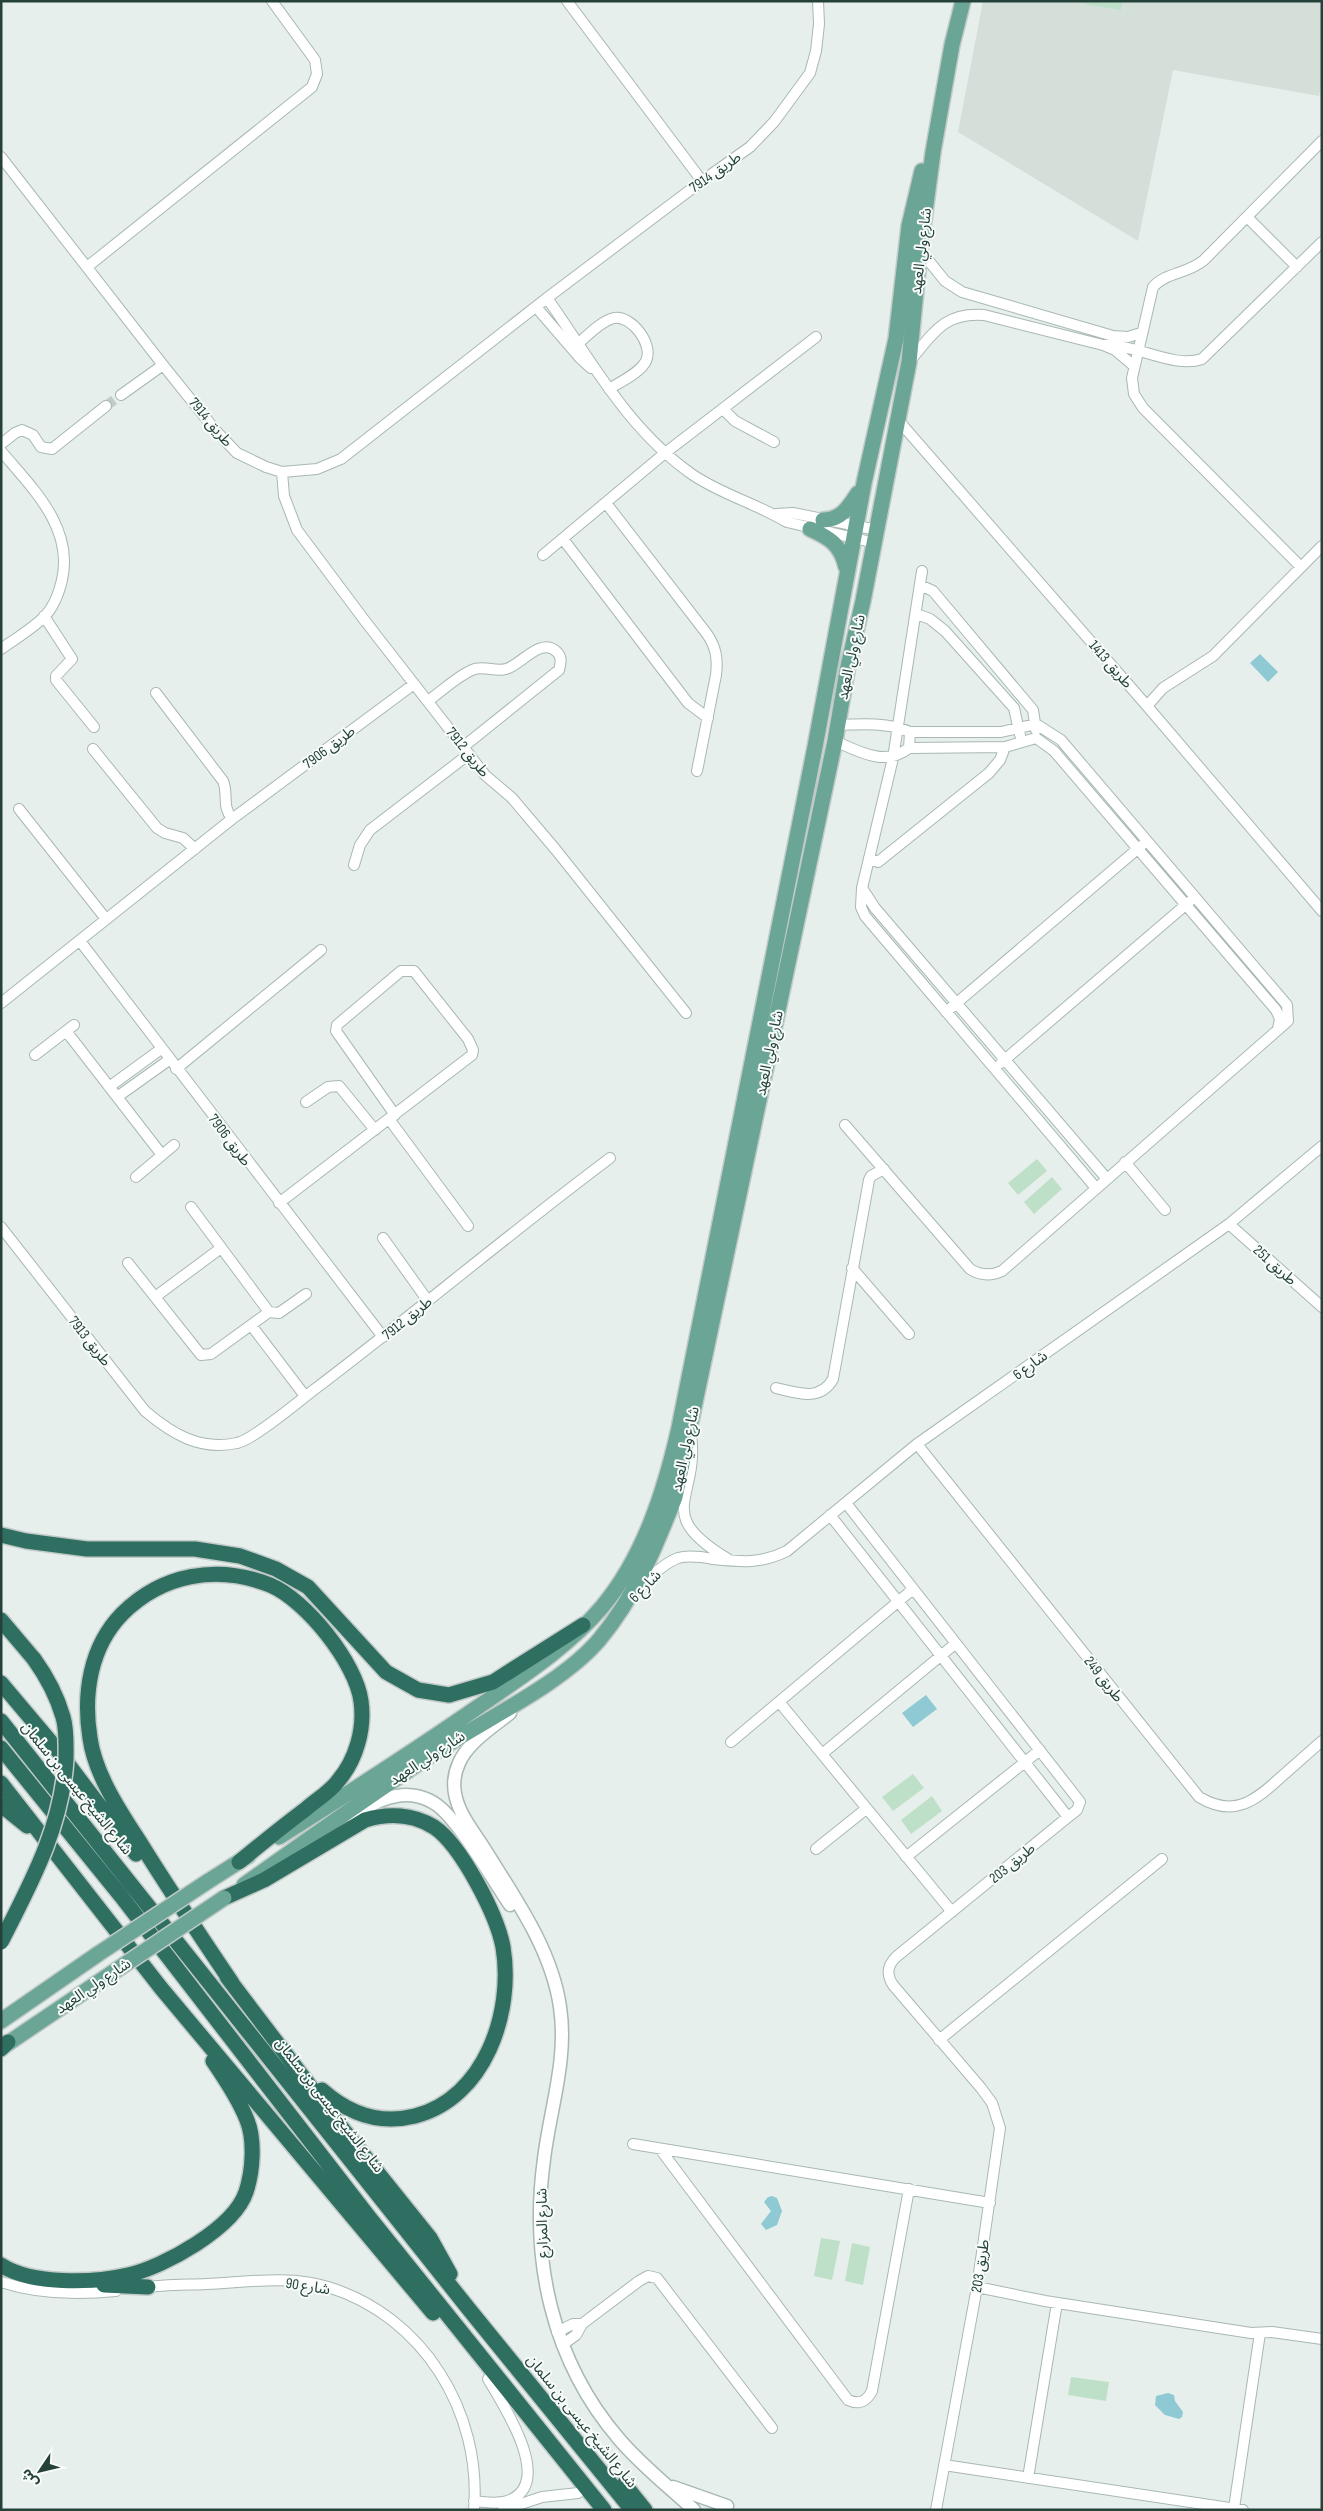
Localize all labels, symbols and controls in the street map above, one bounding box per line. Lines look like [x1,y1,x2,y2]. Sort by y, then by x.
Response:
street label: طريق 7914 [686,148,745,197]
street label: شارع ولي العهد [907,207,938,295]
street label: طريق 7914 [184,394,237,451]
street label: شارع ولي العهد [833,613,872,702]
street label: طريق 1413 [1085,636,1137,692]
street label: طريق 7906 [299,722,359,773]
street label: طريق 7912 [442,723,494,781]
street label: شارع ولي العهد [751,1009,790,1098]
street label: طريق 7906 [204,1110,255,1170]
street label: طريق 251 [1249,1241,1300,1290]
street label: طريق 7912 [378,1292,436,1344]
street label: طريق 7913 [64,1312,115,1370]
street label: شارع 6 [1009,1346,1053,1386]
street label: شارع ولي العهد [667,1405,706,1494]
street label: شارع 6 [625,1566,667,1608]
street label: طريق 249 [1080,1652,1128,1706]
street label: شارع الشيخ عيسى بن سلمان [15,1718,136,1860]
street label: شارع ولي العهد [386,1727,470,1792]
street label: طريق 203 [985,1839,1039,1888]
street label: شارع ولي العهد [52,1954,136,2020]
street label: شارع الشيخ عيسى بن سلمان [270,2034,388,2178]
street label: شارع المزارع [532,2188,555,2258]
street label: طريق 203 [967,2238,994,2294]
street label: شارع 90 [284,2274,332,2301]
street label: شارع الشيخ عيسى بن سلمان [520,2351,641,2493]
north arrow [15,2446,65,2496]
text: ش [17,2465,42,2491]

